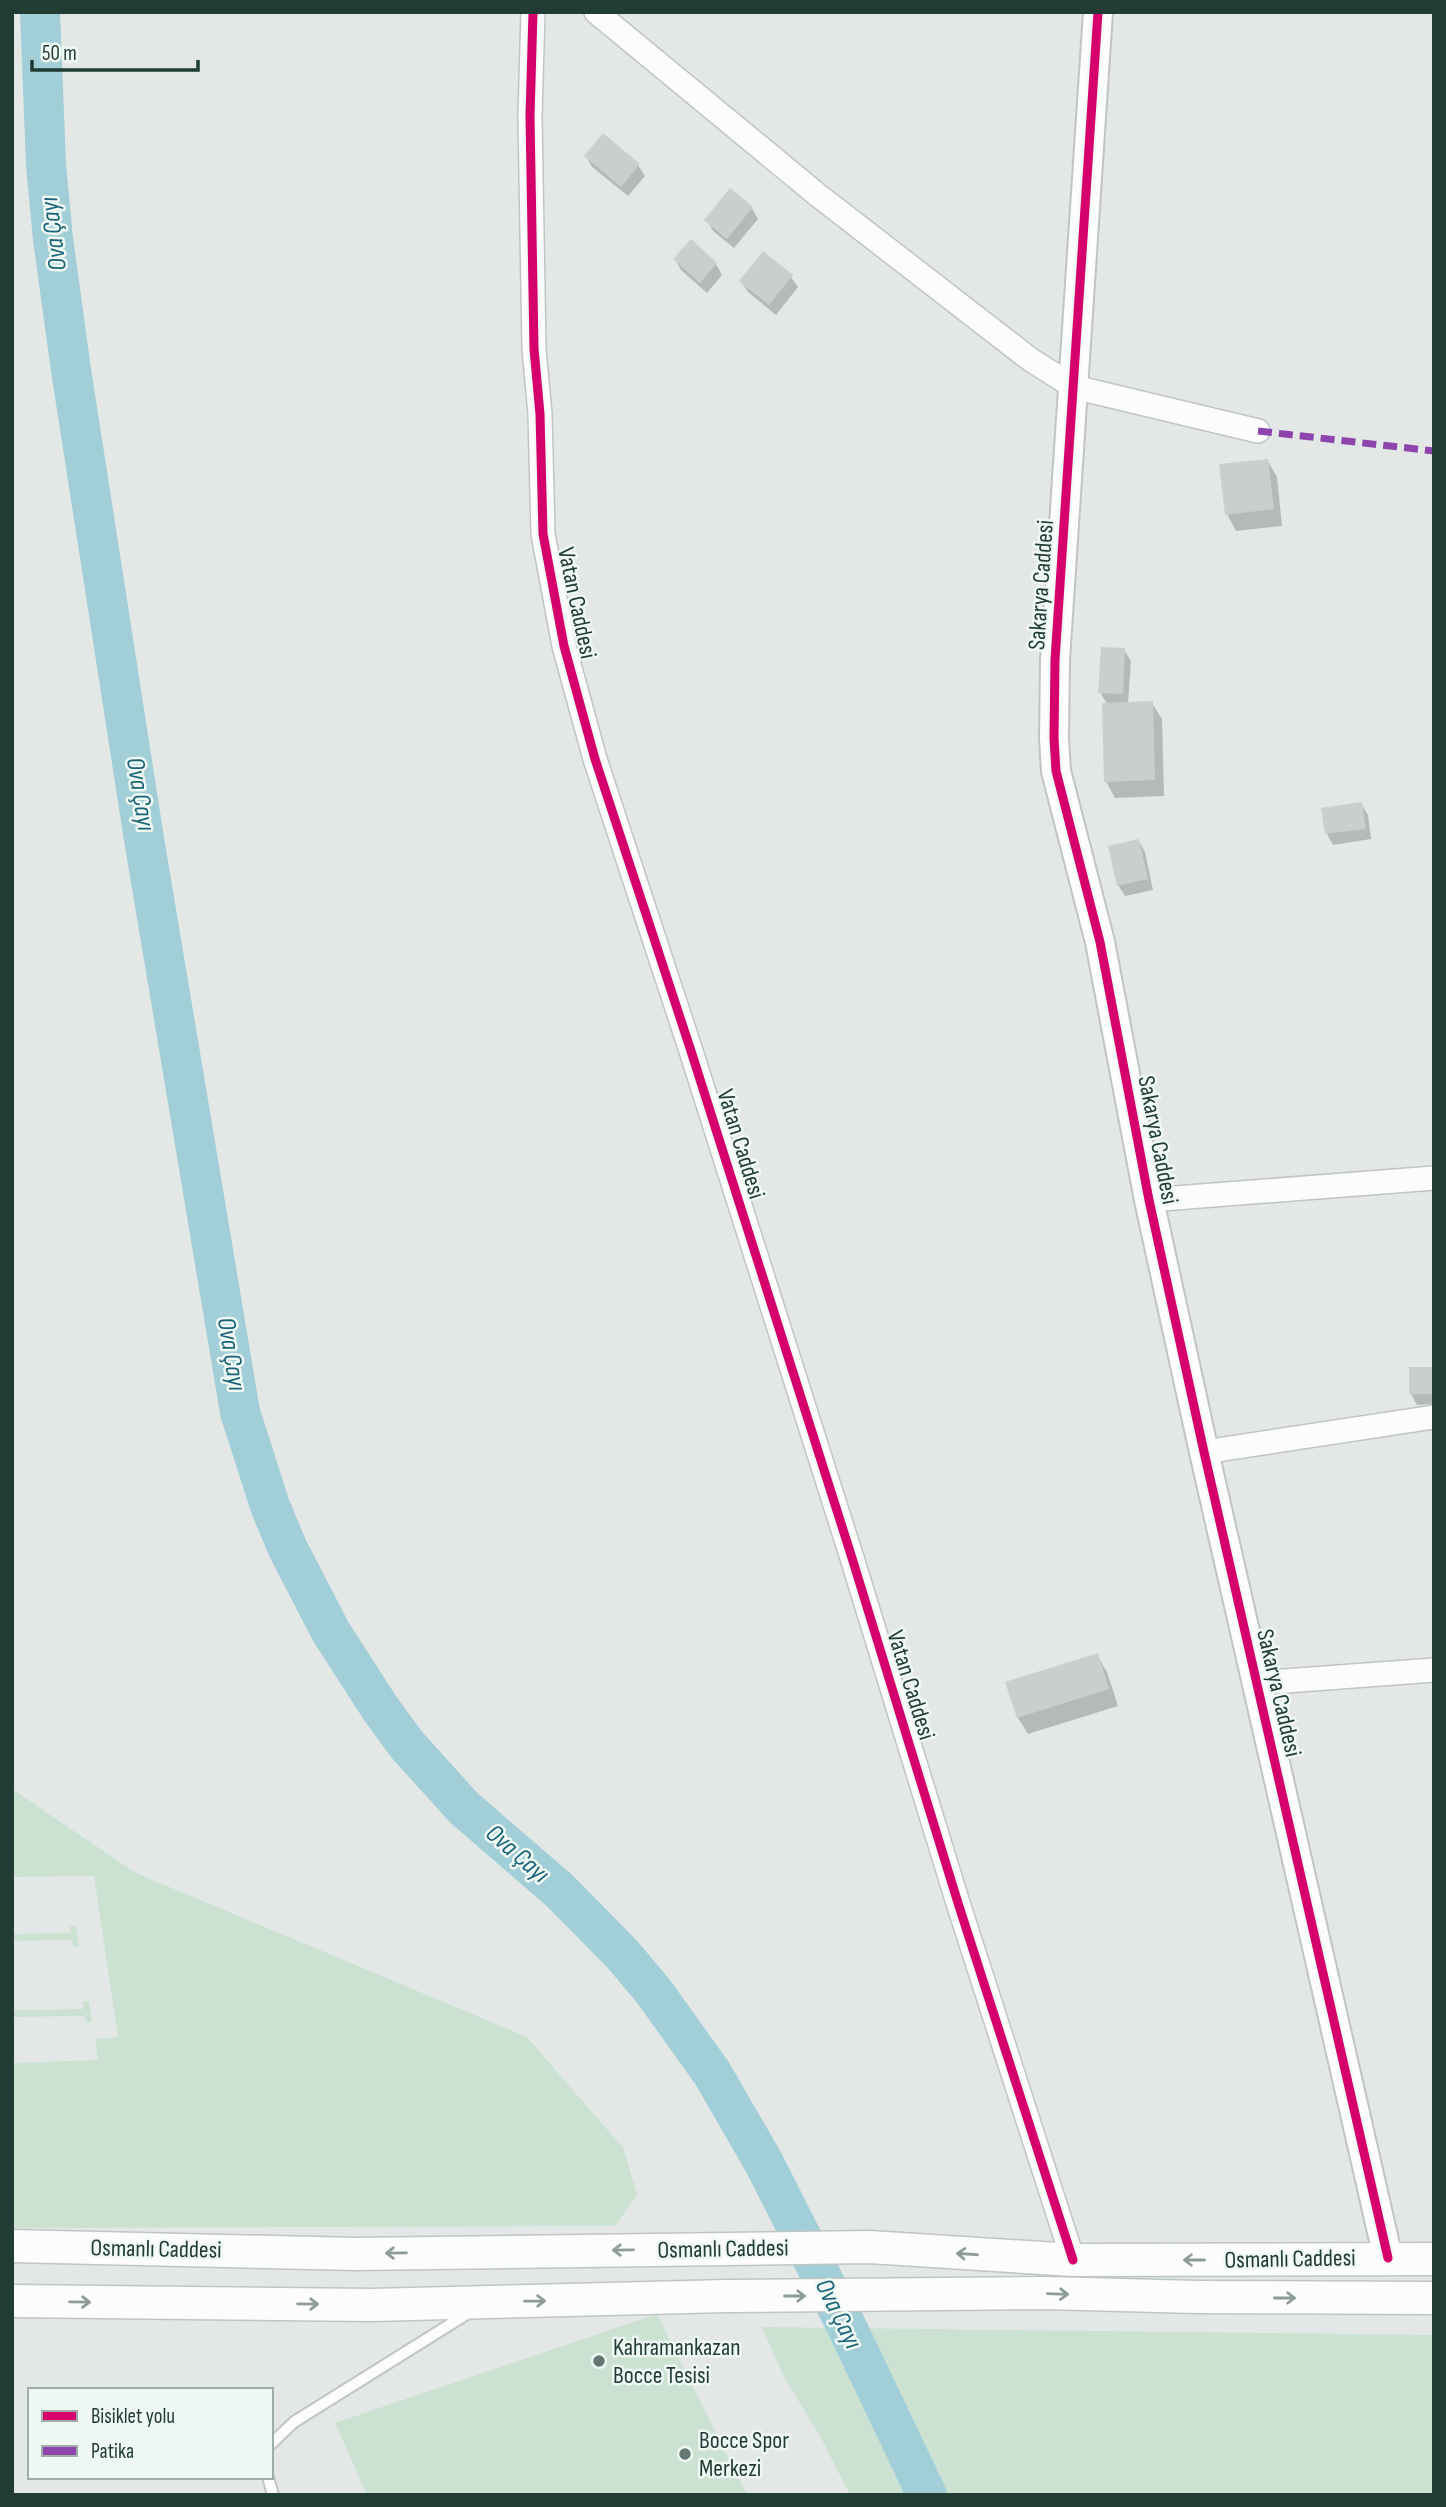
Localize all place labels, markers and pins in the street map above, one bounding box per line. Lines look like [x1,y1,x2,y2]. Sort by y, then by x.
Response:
place label: Kahramankazan Bocce Tesisi [613,2333,740,2390]
marker: Kahramankazan Bocce Tesisi [591,2353,607,2369]
place label: Bocce Spor Merkezi [699,2426,789,2483]
marker: Bocce Spor Merkezi [677,2446,693,2462]

